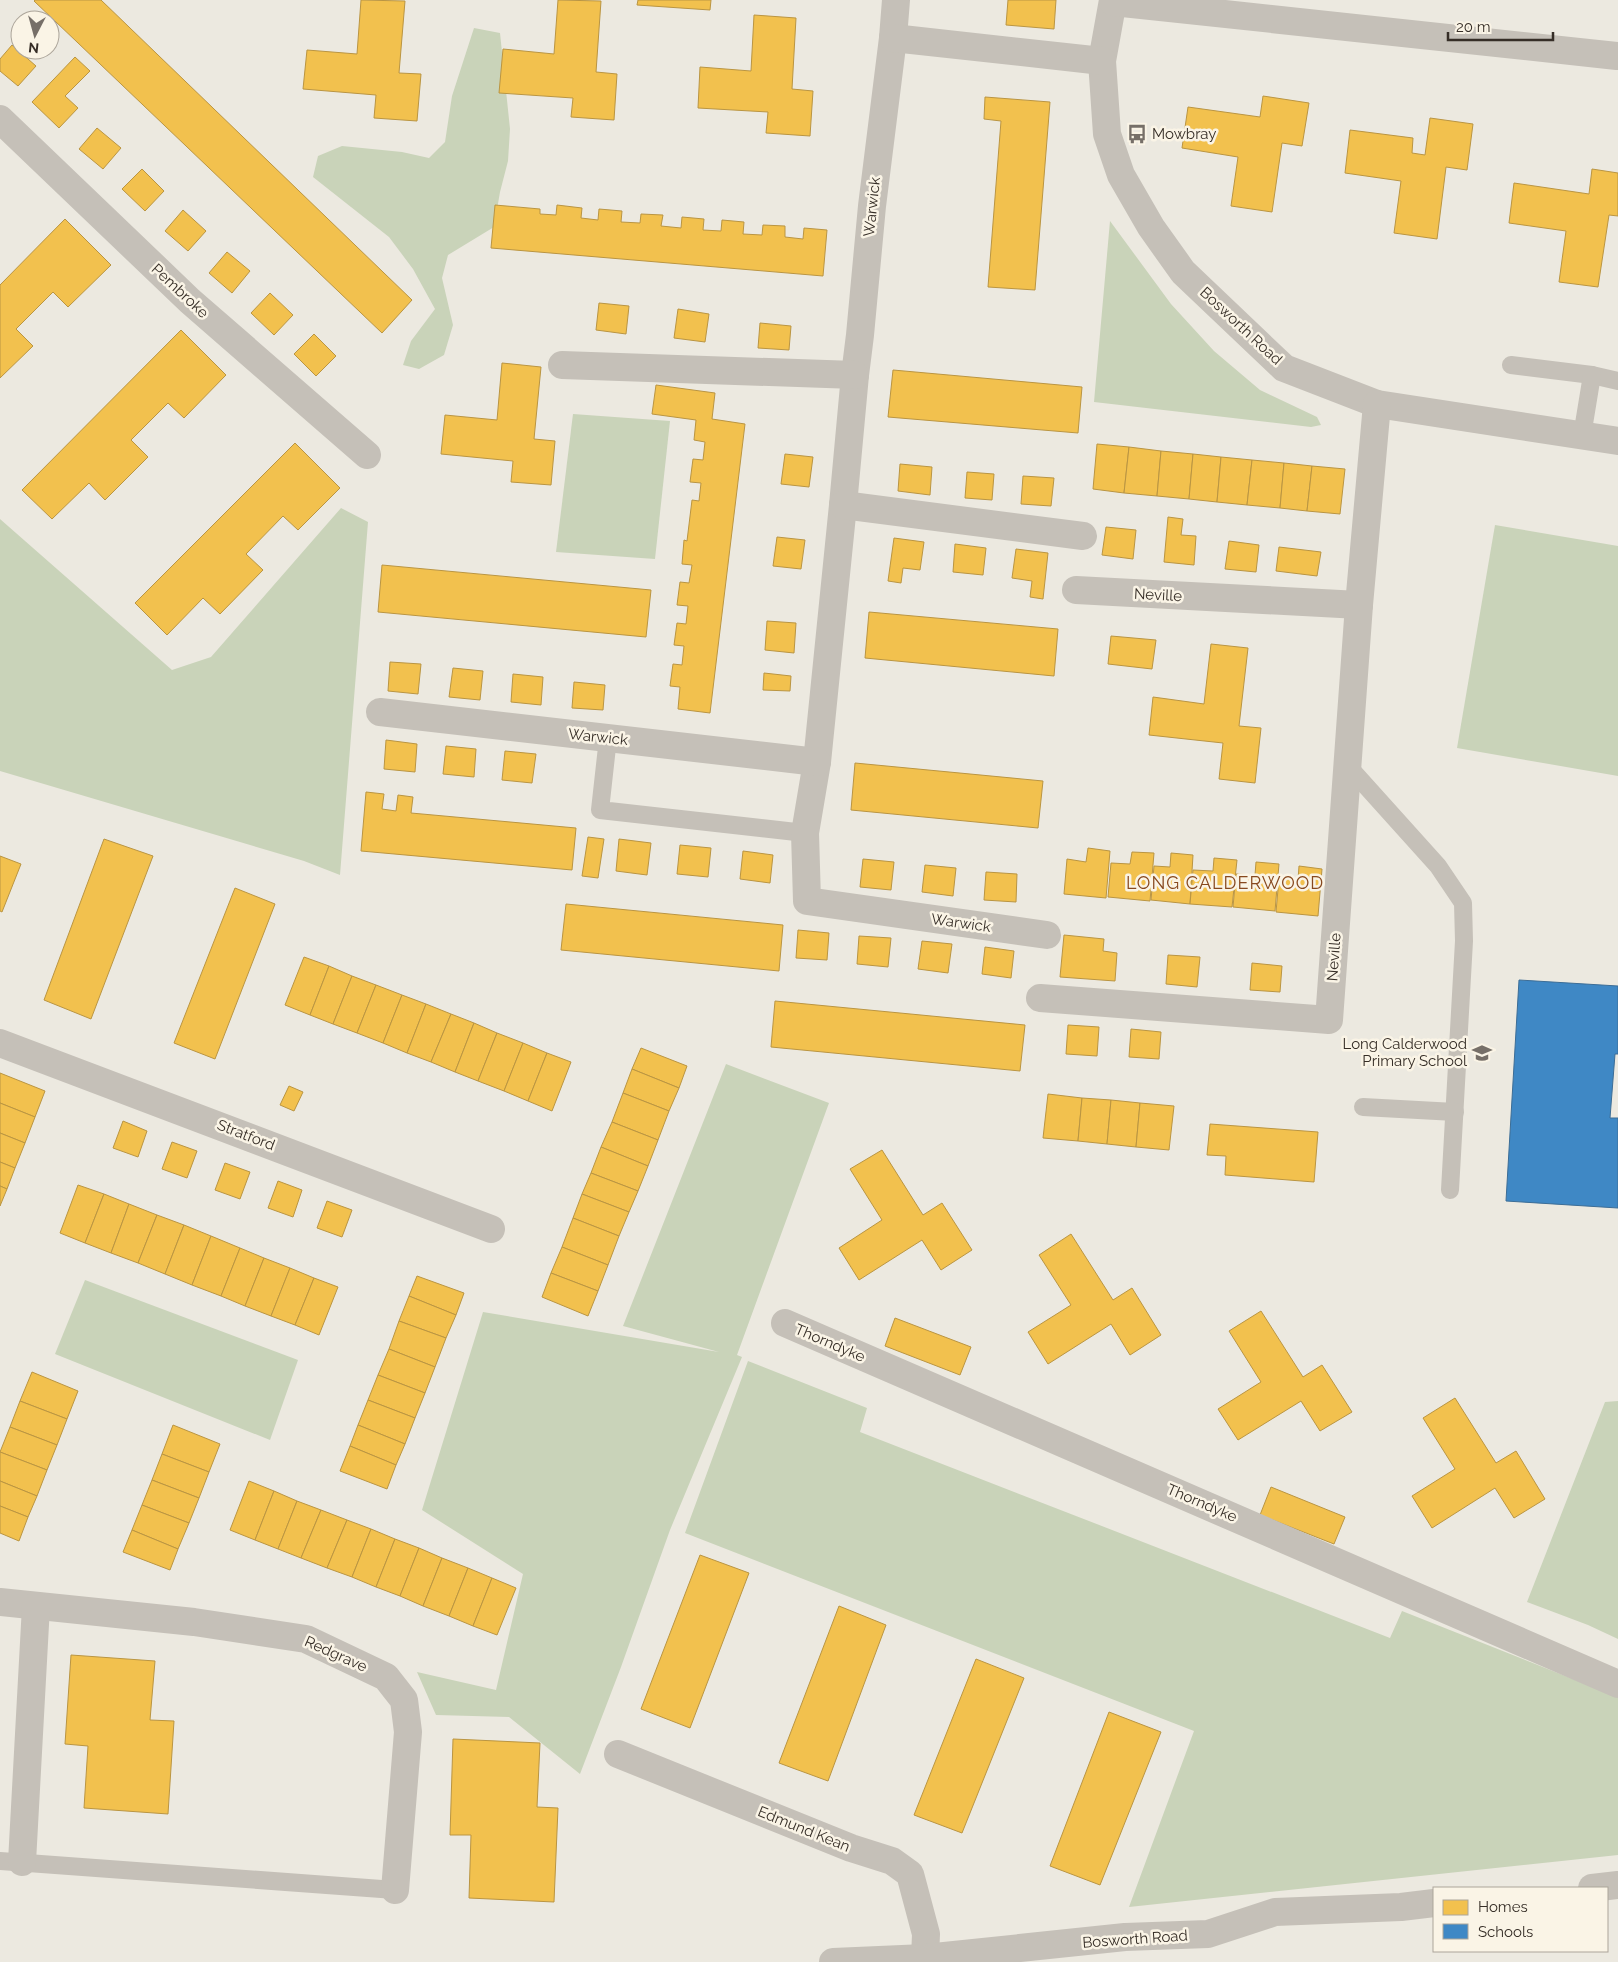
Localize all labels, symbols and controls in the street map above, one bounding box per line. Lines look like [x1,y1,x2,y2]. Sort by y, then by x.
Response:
north arrow [10,10,60,60]
scale bar [1448,10,1553,42]
text: 20 m [1456,18,1491,36]
text: N [27,39,40,56]
bus stop icon: Mowbray [1126,123,1148,145]
place label: Mowbray [1152,125,1216,143]
street label: Warwick [860,176,884,238]
street label: Pembroke [148,260,212,322]
street label: Bosworth Road [1196,283,1286,369]
street label: Neville [1133,585,1183,605]
street label: Warwick [567,725,629,749]
district label: LONG CALDERWOOD [1126,872,1324,893]
street label: Warwick [930,910,992,936]
street label: Neville [1323,932,1345,982]
place label: Long Calderwood Primary School [1343,1035,1468,1070]
school or university icon: Long Calderwood Primary School [1471,1042,1493,1064]
street label: Stratford [215,1116,277,1154]
street label: Thorndyke [792,1320,868,1366]
street label: Thorndyke [1164,1480,1240,1526]
street label: Redgrave [302,1632,370,1676]
street label: Edmund Kean [755,1802,853,1856]
legend [1433,1887,1608,1952]
text: Homes [1478,1898,1528,1916]
text: Schools [1478,1923,1533,1941]
street label: Bosworth Road [1082,1926,1188,1952]

